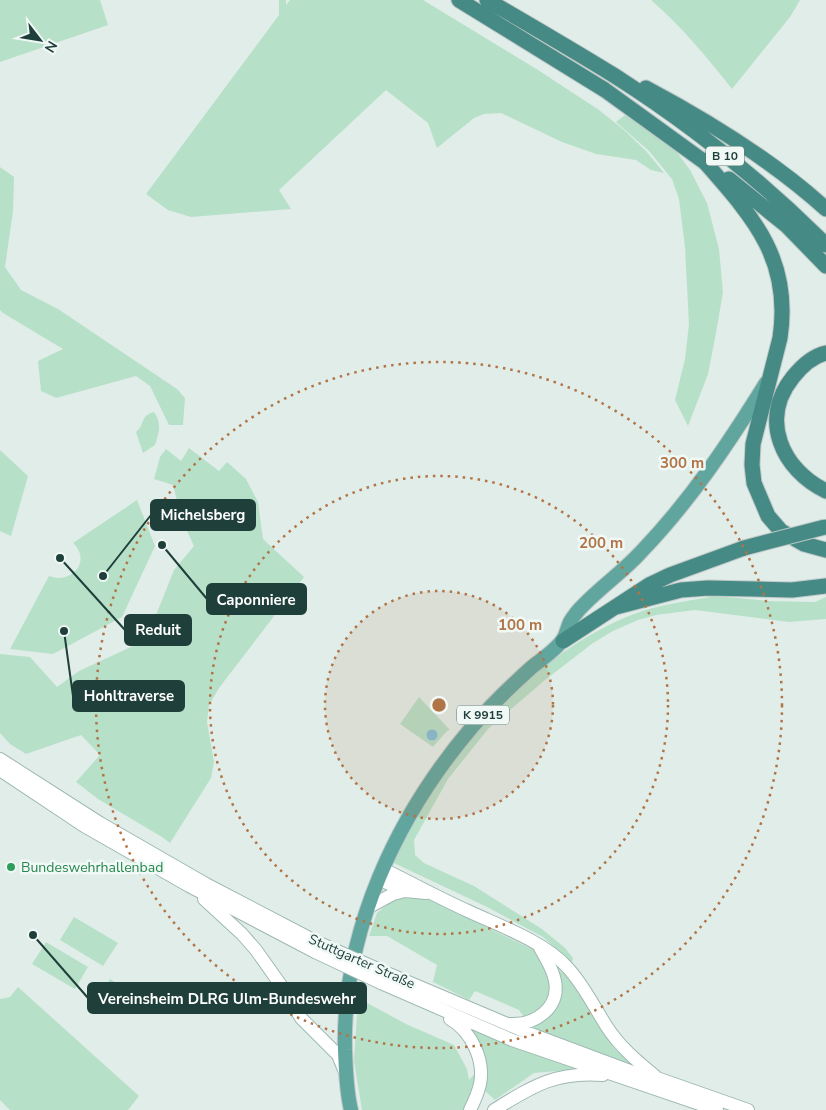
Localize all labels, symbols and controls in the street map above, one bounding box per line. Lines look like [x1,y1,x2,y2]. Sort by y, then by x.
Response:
north arrow [15,15,65,65]
text: N [40,37,62,56]
road number: B 10 [706,146,744,166]
text: 300 m [660,453,704,473]
callout: Michelsberg [151,500,255,530]
text: Michelsberg [161,505,245,525]
text: 200 m [579,533,623,553]
callout: Caponniere [207,584,306,614]
text: Caponniere [216,590,296,610]
callout: Reduit [125,615,191,645]
text: 100 m [498,615,542,635]
text: Reduit [135,620,181,640]
callout: Hohltraverse [73,681,184,711]
text: Hohltraverse [84,686,174,706]
centre of rings [430,696,448,714]
road number: K 9915 [457,706,509,724]
place label: Bundeswehrhallenbad [21,858,163,877]
marker: Bundeswehrhallenbad [5,861,17,873]
street label: Stuttgarter Straße [306,929,418,993]
callout: Vereinsheim DLRG Ulm-Bundeswehr [88,983,366,1013]
text: Vereinsheim DLRG Ulm-Bundeswehr [97,989,356,1009]

